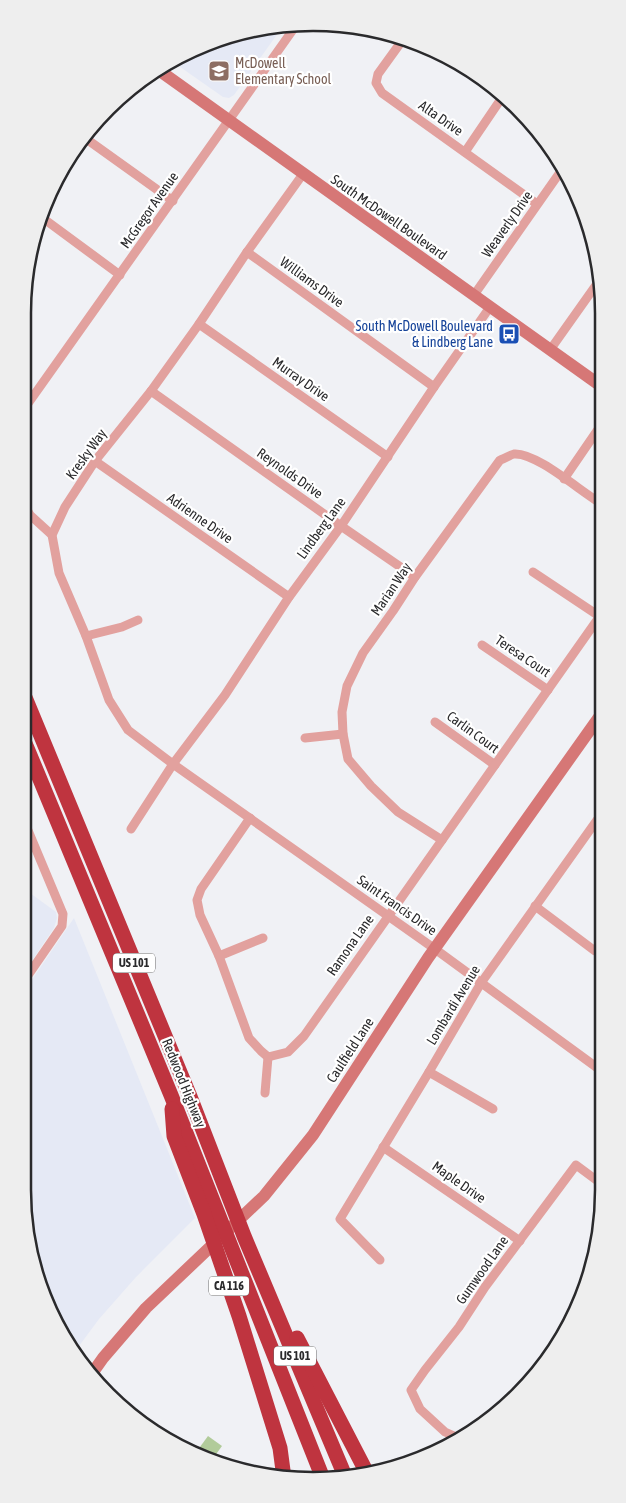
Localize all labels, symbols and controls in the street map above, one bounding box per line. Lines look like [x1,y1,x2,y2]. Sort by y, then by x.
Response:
place label: McDowell Elementary School [235,55,331,87]
school or university icon: McDowell Elementary School [207,59,231,83]
street label: Alta Drive [416,97,466,139]
street label: McGregor Avenue [117,169,181,251]
street label: South McDowell Boulevard [328,171,450,263]
street label: Weaverly Drive [478,188,536,260]
street label: Williams Drive [277,254,347,310]
place label: South McDowell Boulevard & Lindberg Lane [356,318,493,350]
bus stop icon: South McDowell Boulevard & Lindberg Lane [497,322,521,346]
street label: Murray Drive [270,354,332,404]
street label: Kresky Way [62,426,110,482]
street label: Reynolds Drive [254,444,326,502]
street label: Adrienne Drive [164,490,236,546]
street label: Lindberg Lane [293,494,349,562]
street label: Marian Way [367,559,415,619]
street label: Teresa Court [492,632,554,680]
street label: Carlin Court [444,708,502,756]
street label: Saint Francis Drive [354,872,440,938]
street label: Ramona Lane [323,912,377,978]
road number: US 101 [113,954,155,972]
street label: Lombardi Avenue [423,962,483,1048]
street label: Caulfield Lane [323,1015,377,1085]
street label: Redwood Highway [159,1036,209,1130]
street label: Maple Drive [429,1158,489,1206]
street label: Gumwood Lane [453,1233,511,1307]
road number: CA 116 [209,1276,249,1295]
road number: US 101 [274,1346,316,1365]

